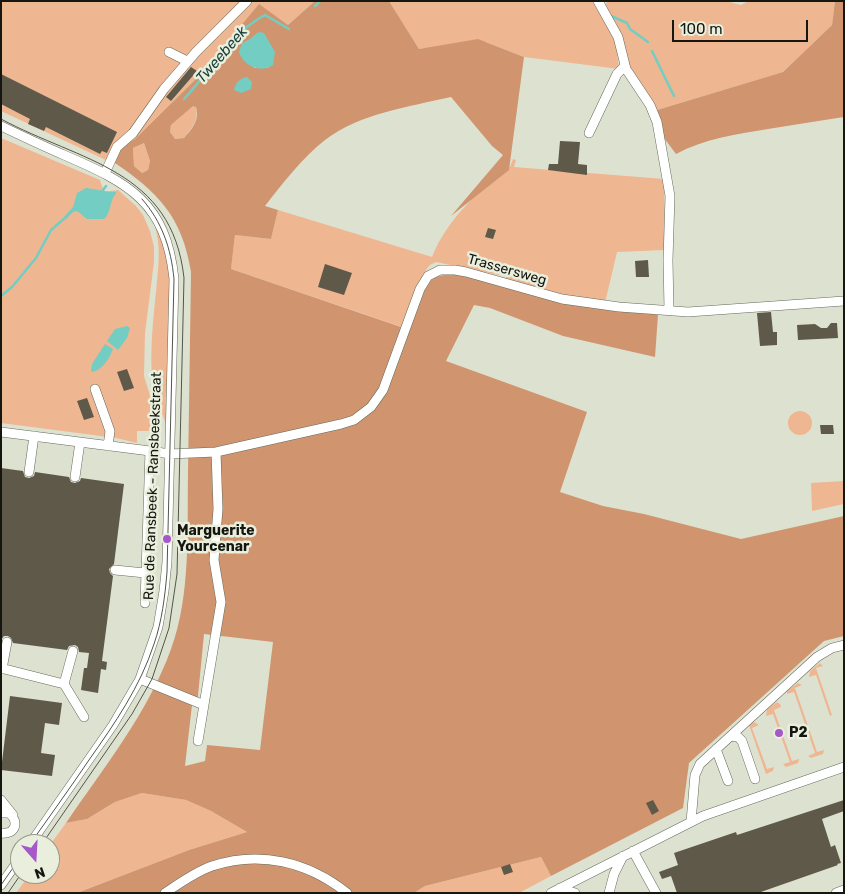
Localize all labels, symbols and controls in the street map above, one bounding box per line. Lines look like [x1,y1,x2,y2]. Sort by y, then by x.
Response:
scale bar [675,10,811,42]
text: 100 m [680,20,722,38]
water label: Tweebeek [192,23,252,87]
street label: Trassersweg [466,251,548,289]
street label: Rue de Ransbeek - Ransbeekstraat [141,372,165,600]
place label: Marguerite Yourcenar [177,523,255,556]
marker: Marguerite Yourcenar [161,533,173,545]
place label: P2 [789,725,808,741]
marker: P2 [773,727,785,739]
north arrow [10,834,60,884]
text: N [32,863,47,882]

